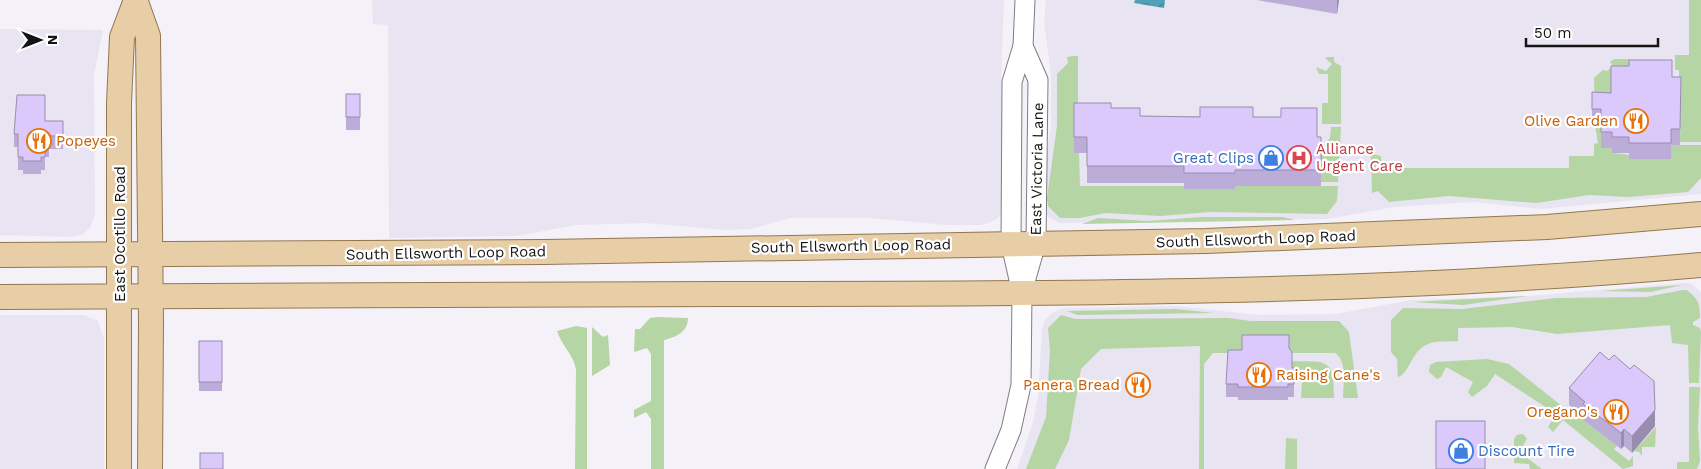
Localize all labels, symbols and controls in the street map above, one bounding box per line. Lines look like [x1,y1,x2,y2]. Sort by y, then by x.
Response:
north arrow [15,15,65,65]
scale bar [1526,15,1658,47]
text: 50 m [1534,24,1571,42]
text: N [45,35,61,45]
street label: East Victoria Lane [1027,102,1047,236]
restaurant icon: Olive Garden [1623,108,1649,134]
place label: Olive Garden [1524,112,1618,130]
restaurant icon: Popeyes [26,128,52,154]
place label: Popeyes [56,132,116,150]
place label: Alliance Urgent Care [1316,140,1403,175]
shop icon: Great Clips [1258,145,1284,171]
hospital icon: Alliance Urgent Care [1286,145,1312,171]
place label: Great Clips [1173,149,1254,167]
street label: East Ocotillo Road [111,166,129,302]
street label: South Ellsworth Loop Road [1156,227,1356,251]
street label: South Ellsworth Loop Road [751,235,951,257]
street label: South Ellsworth Loop Road [346,242,546,264]
restaurant icon: Raising Cane's [1246,362,1272,388]
place label: Raising Cane's [1276,366,1381,384]
restaurant icon: Panera Bread [1125,372,1151,398]
place label: Panera Bread [1023,376,1120,394]
restaurant icon: Oregano's [1603,399,1629,425]
place label: Oregano's [1527,403,1598,421]
shop icon: Discount Tire [1448,438,1474,464]
place label: Discount Tire [1478,442,1575,460]

